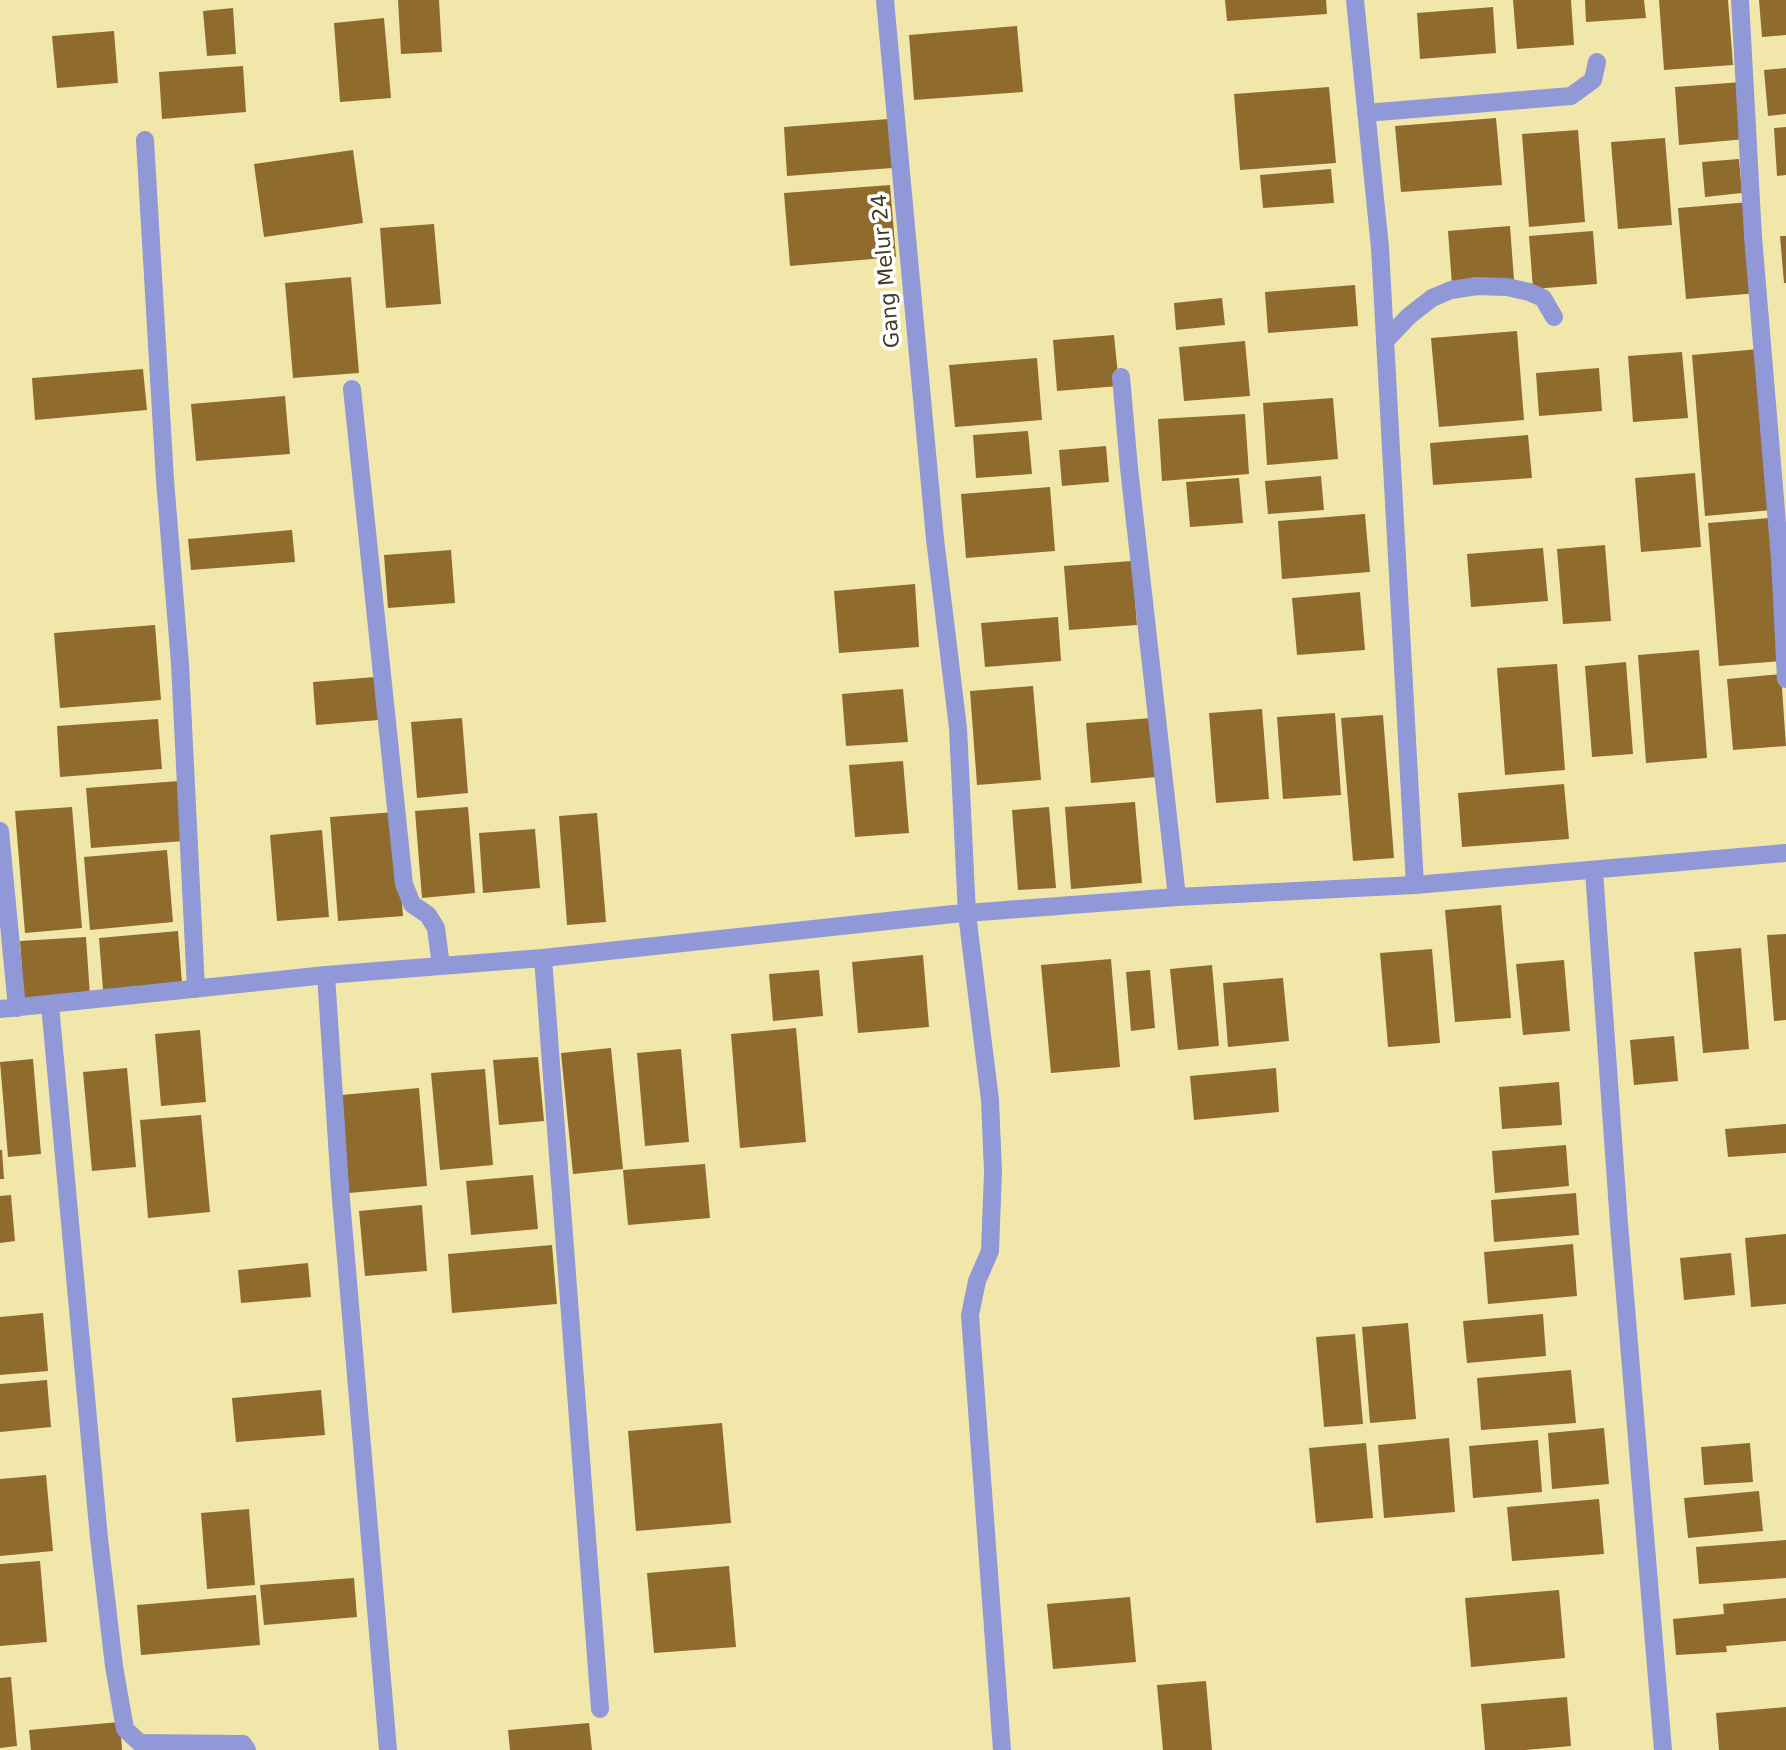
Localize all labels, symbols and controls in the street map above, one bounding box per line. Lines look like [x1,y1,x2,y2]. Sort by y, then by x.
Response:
street label: Gang Melur 24 [868,193,906,349]

